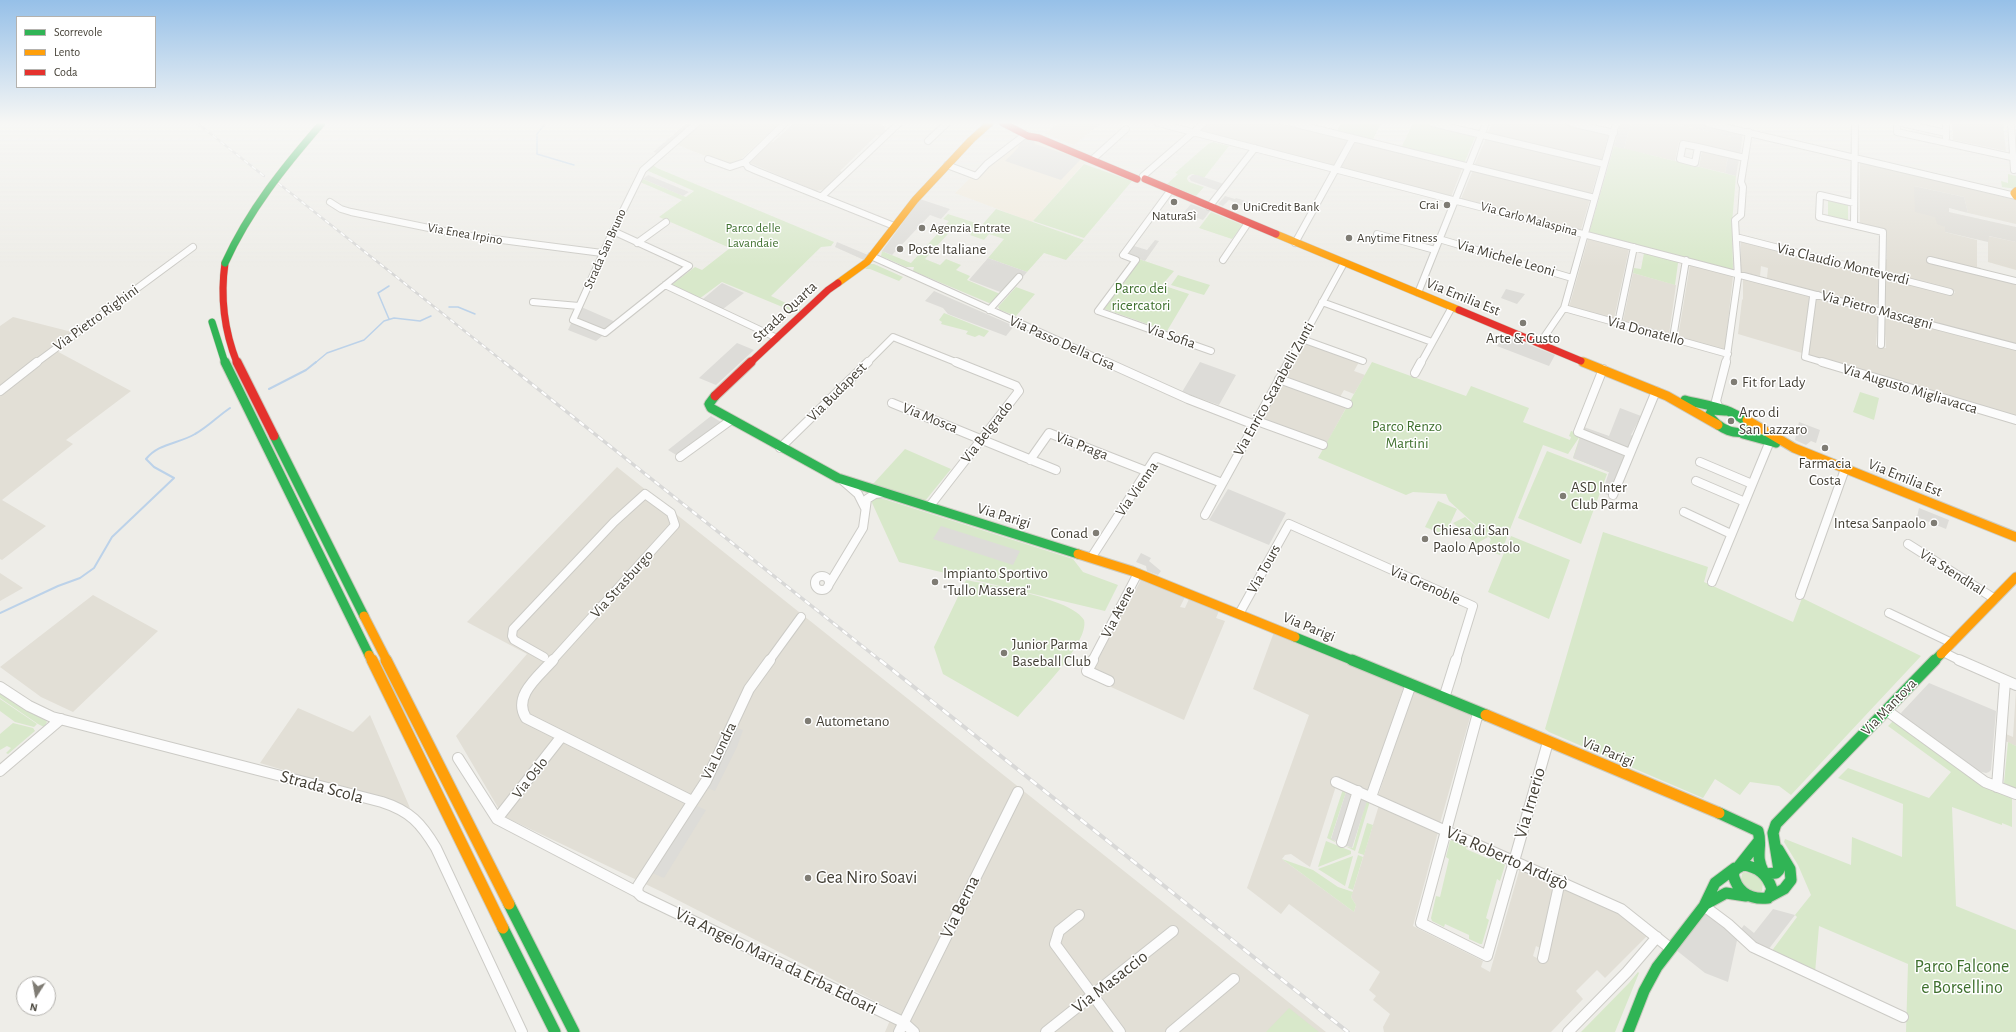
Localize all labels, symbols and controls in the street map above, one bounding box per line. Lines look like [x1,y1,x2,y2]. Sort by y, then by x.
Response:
legend [16,16,156,88]
text: Scorrevole [54,26,102,38]
text: Lento [54,46,80,58]
text: Coda [54,66,78,78]
marker: NaturaSì [1169,197,1179,207]
place label: Crai [1419,197,1439,213]
place label: UniCredit Bank [1243,199,1319,215]
street label: Via Carlo Malaspina [1479,199,1579,239]
marker: Crai [1442,200,1452,210]
marker: UniCredit Bank [1230,202,1240,212]
street label: Strada San Bruno [580,206,630,292]
place label: NaturaSì [1152,208,1196,224]
street label: Via Enea Irpino [426,220,504,248]
park label: Parco delle Lavandaie [725,220,781,251]
place label: Agenzia Entrate [930,220,1010,236]
marker: Agenzia Entrate [917,223,927,233]
place label: Anytime Fitness [1357,230,1437,246]
marker: Anytime Fitness [1344,233,1354,243]
street label: Via Michele Leoni [1454,235,1558,281]
street label: Via Claudio Monteverdi [1775,239,1911,289]
place label: Poste Italiane [908,240,986,258]
marker: Poste Italiane [895,244,905,254]
street label: Via Emilia Est [1423,274,1503,320]
street label: Strada Quarta [749,278,821,346]
park label: Parco dei ricercatori [1112,279,1170,314]
street label: Via Pietro Righini [50,281,142,355]
street label: Via Pietro Mascagni [1819,286,1935,334]
street label: Via Passo Della Cisa [1006,312,1118,374]
street label: Via Donatello [1605,312,1687,350]
marker: Arte & Gusto [1518,318,1528,328]
street label: Via Sofia [1144,319,1198,353]
street label: Via Enrico Scarabelli Zunti [1230,319,1318,459]
place label: Arte & Gusto [1486,329,1560,347]
street label: Via Budapest [803,358,871,426]
street label: Via Augusto Migliavacca [1840,360,1980,418]
place label: Fit for Lady [1742,373,1806,391]
marker: Fit for Lady [1729,377,1739,387]
street label: Via Belgrado [957,397,1017,467]
street label: Via Mosca [900,399,960,437]
place label: Arco di San Lazzaro [1739,403,1807,438]
marker: Arco di San Lazzaro [1726,416,1736,426]
park label: Parco Renzo Martini [1372,417,1442,452]
street label: Via Praga [1053,428,1111,464]
marker: Farmacia Costa [1820,443,1830,453]
place label: Farmacia Costa [1799,454,1851,489]
street label: Via Emilia Est [1865,455,1945,501]
street label: Via Vienna [1112,458,1162,520]
place label: ASD Inter Club Parma [1571,478,1638,513]
marker: ASD Inter Club Parma [1558,491,1568,501]
street label: Via Parigi [975,499,1033,533]
place label: Intesa Sanpaolo [1834,514,1926,532]
marker: Intesa Sanpaolo [1929,518,1939,528]
place label: Chiesa di San Paolo Apostolo [1433,521,1520,556]
place label: Conad [1051,524,1088,542]
marker: Conad [1091,528,1101,538]
marker: Chiesa di San Paolo Apostolo [1420,534,1430,544]
street label: Via Tours [1243,541,1285,597]
street label: Via Stendhal [1916,545,1988,599]
street label: Via Strasburgo [587,546,657,622]
street label: Via Grenoble [1387,561,1463,609]
place label: Impianto Sportivo "Tullo Massera" [943,564,1048,599]
marker: Impianto Sportivo "Tullo Massera" [930,577,940,587]
street label: Via Atene [1097,583,1139,641]
street label: Via Parigi [1280,608,1338,646]
place label: Junior Parma Baseball Club [1012,635,1091,670]
marker: Junior Parma Baseball Club [999,648,1009,658]
street label: Via Mantova [1857,675,1921,739]
place label: Autometano [816,712,889,730]
marker: Autometano [803,716,813,726]
street label: Via Londra [697,719,741,783]
street label: Via Parigi [1579,733,1637,771]
street label: Via Oslo [508,754,552,802]
street label: Via Irnerio [1510,765,1550,841]
street label: Strada Scola [278,766,366,808]
street label: Via Roberto Ardigò [1442,821,1572,895]
place label: Gea Niro Soavi [816,867,917,889]
street label: Via Berna [936,872,984,942]
marker: Gea Niro Soavi [803,873,813,883]
street label: Via Angelo Maria da Erba Edoari [671,903,881,1019]
street label: Via Masaccio [1068,946,1152,1018]
park label: Parco Falcone e Borsellino [1915,956,2009,998]
north arrow [16,976,56,1016]
text: N [29,1001,39,1013]

